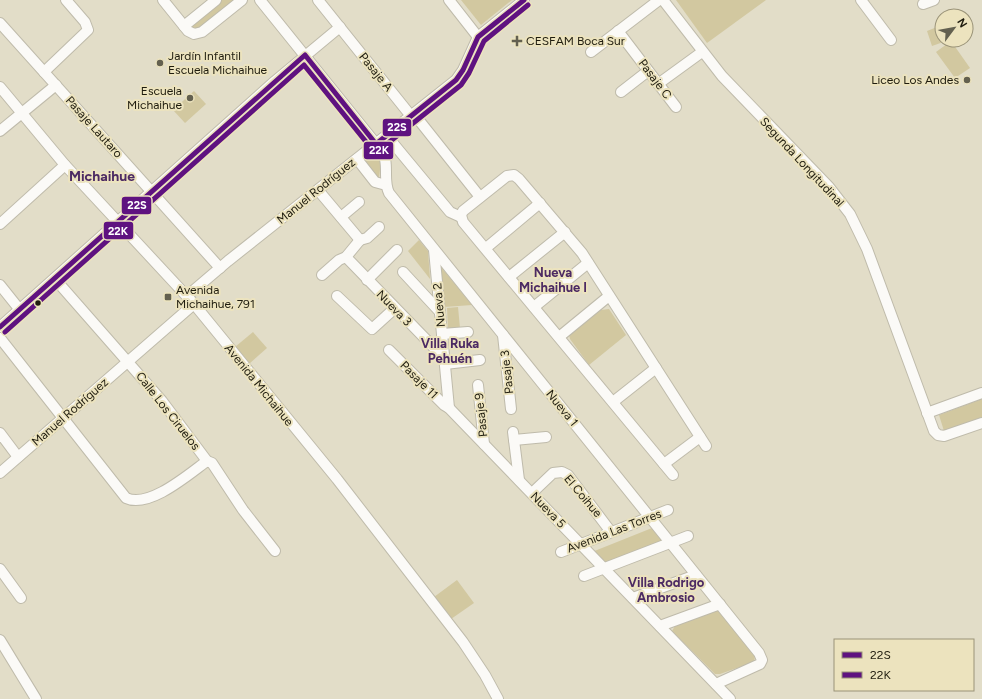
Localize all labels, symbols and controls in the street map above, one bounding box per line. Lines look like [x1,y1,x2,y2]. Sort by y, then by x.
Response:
north arrow [934,8,974,48]
text: N [954,16,970,30]
place label: CESFAM Boca Sur [526,34,625,48]
marker: CESFAM Boca Sur [511,35,523,47]
place label: Jardín Infantil Escuela Michaihue [168,49,268,77]
street label: Pasaje A [356,50,396,94]
street label: Pasaje C [636,56,675,102]
marker: Jardín Infantil Escuela Michaihue [155,58,165,68]
place label: Liceo Los Andes [871,73,959,87]
marker: Liceo Los Andes [962,75,972,85]
place label: Escuela Michaihue [127,84,182,112]
street label: Pasaje Lautaro [63,93,125,161]
marker: Escuela Michaihue [185,93,195,103]
street label: Segunda Longitudinal [757,115,847,209]
line badge: 22S [382,118,412,137]
text: 22S [387,121,407,134]
line badge: 22K [363,141,394,160]
text: 22K [369,144,390,157]
street label: Manuel Rodríguez [274,155,358,227]
district label: Michaihue [69,168,135,185]
line badge: 22S [121,196,152,215]
text: 22S [127,199,147,212]
line badge: 22K [103,221,134,240]
text: 22K [108,225,129,238]
district label: Nueva Michaihue I [519,265,587,295]
street label: Nueva 2 [430,282,448,328]
place label: Avenida Michaihue, 791 [176,283,255,311]
street label: Nueva 3 [374,287,414,329]
marker: Avenida Michaihue, 791 [163,292,173,302]
unlabelled marker [33,298,43,308]
district label: Villa Ruka Pehuén [421,336,479,366]
street label: Avenida Michaihue [222,341,297,429]
street label: Pasaje 3 [498,349,516,395]
street label: Pasaje 11 [397,358,441,402]
street label: Calle Los Ciruelos [133,369,203,453]
street label: Manuel Rodríguez [29,375,111,449]
street label: Nueva 1 [543,387,581,429]
street label: Pasaje 9 [472,392,490,438]
street label: El Coihue [561,472,605,520]
street label: Nueva 5 [528,489,569,531]
street label: Avenida Las Torres [565,506,664,555]
district label: Villa Rodrigo Ambrosio [628,575,705,605]
legend [834,639,974,691]
text: 22S [870,648,891,662]
text: 22K [870,668,891,682]

